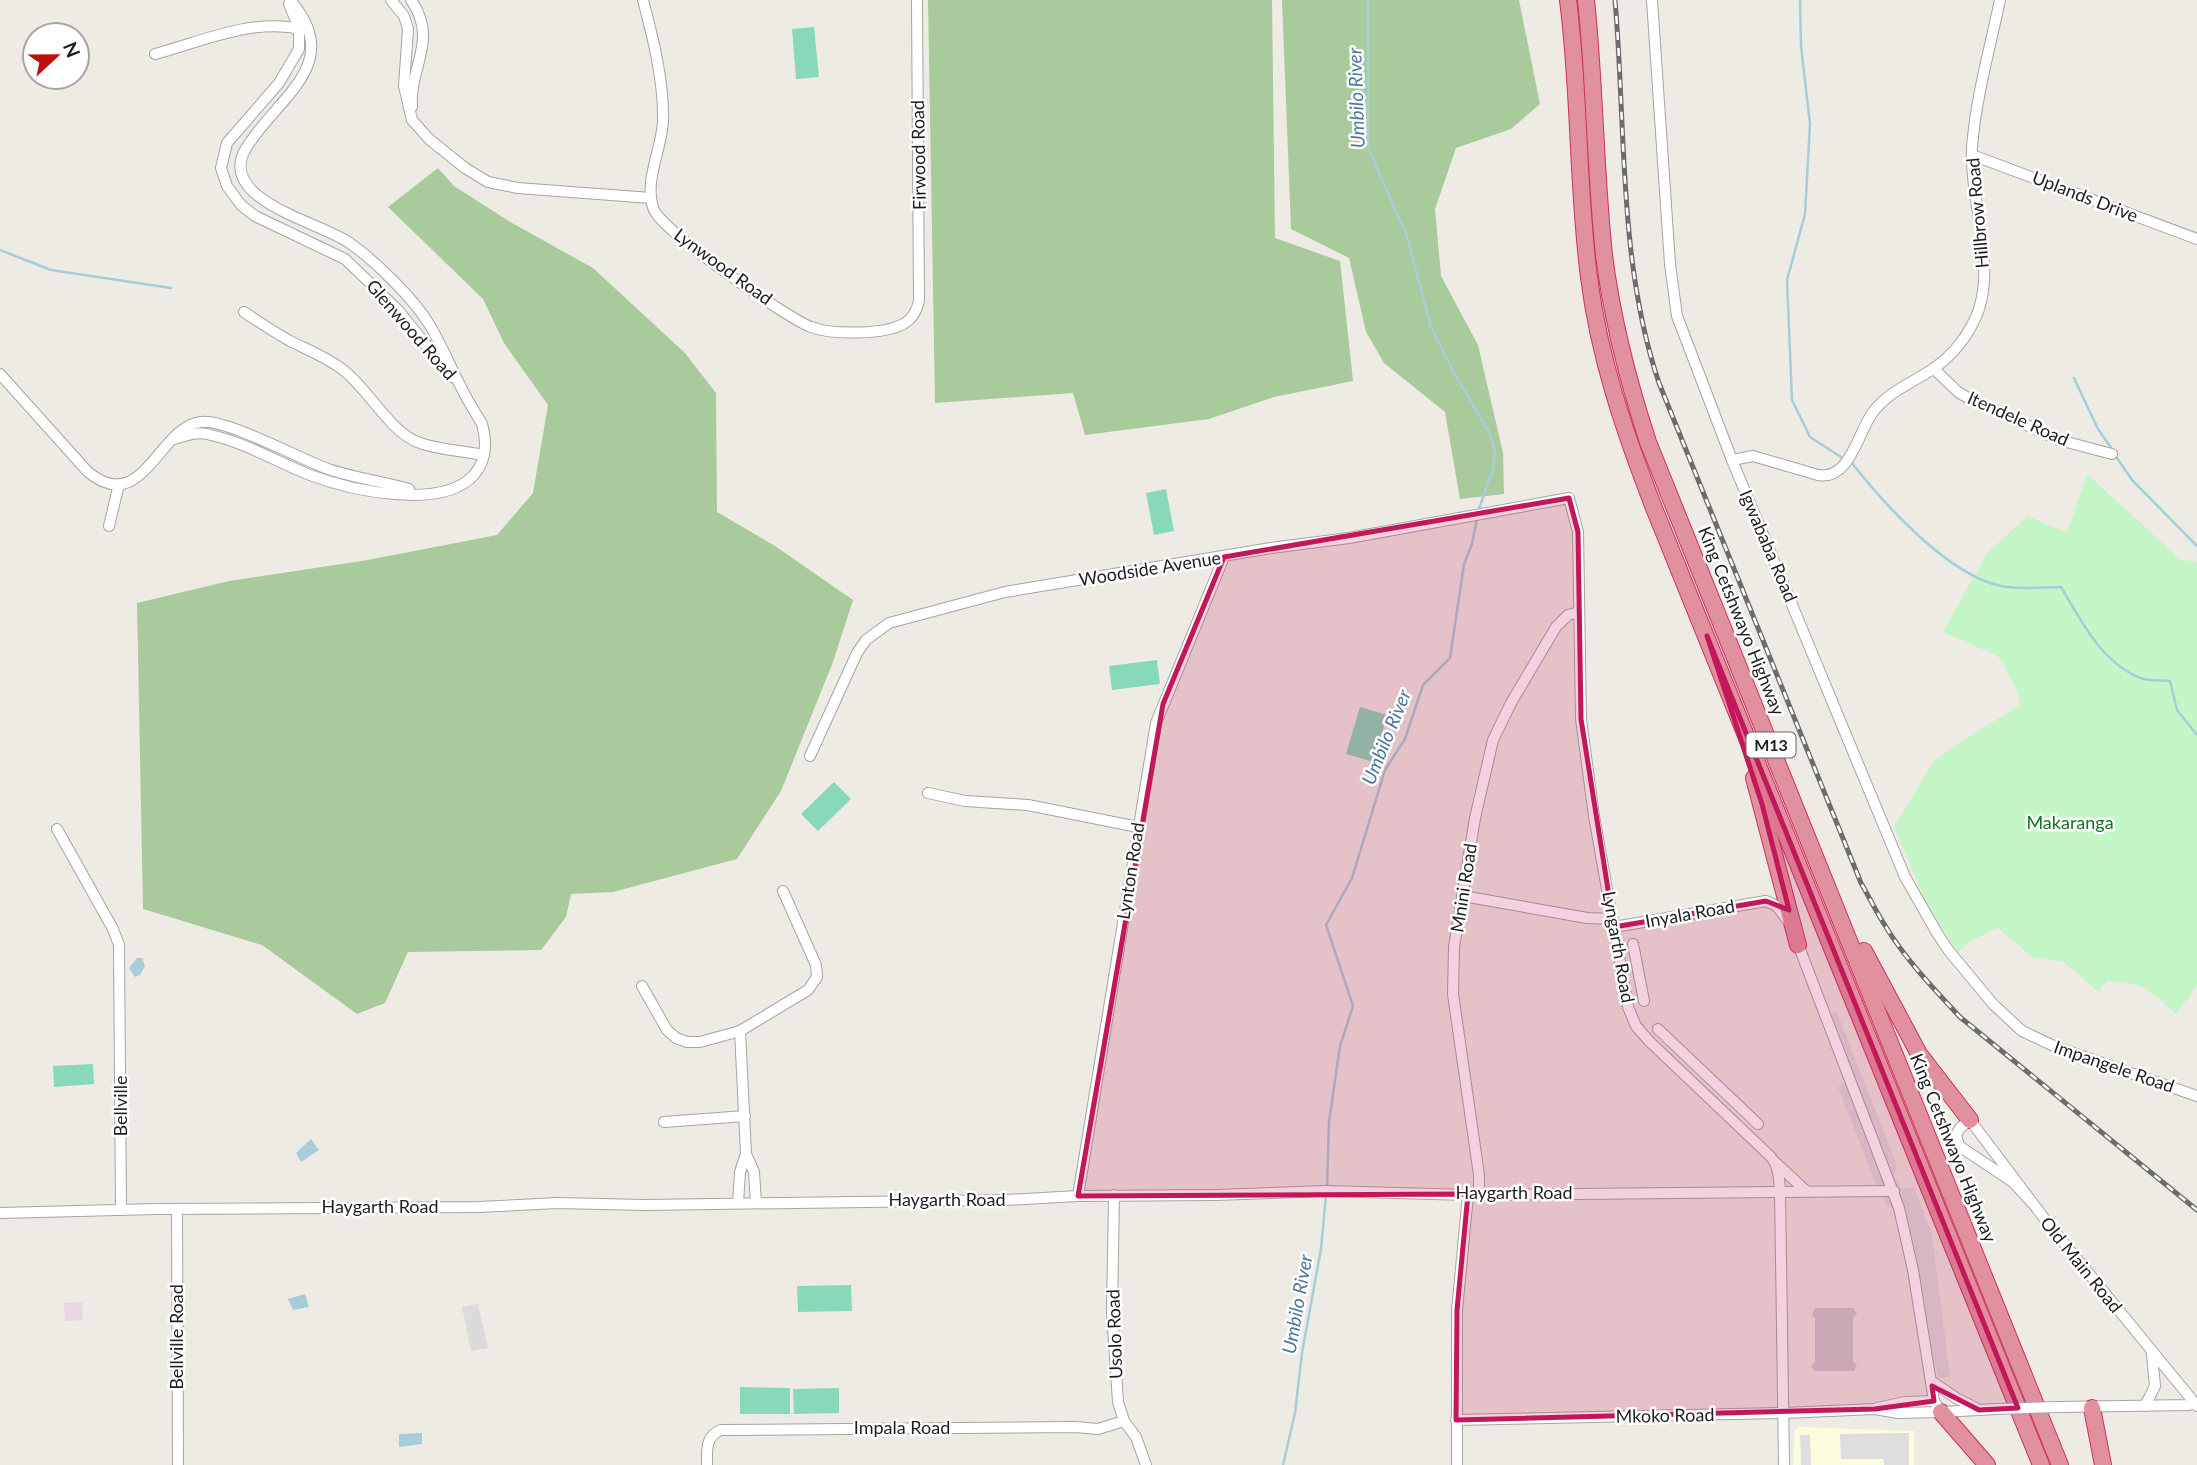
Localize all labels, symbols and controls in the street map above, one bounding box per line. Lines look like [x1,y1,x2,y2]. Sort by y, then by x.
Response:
north arrow [21,21,91,91]
text: N [59,38,86,61]
water label: Umbilo River [1342,47,1369,149]
street label: Firwood Road [906,100,930,210]
street label: Hillbrow Road [1961,157,1993,269]
street label: Uplands Drive [2029,166,2141,226]
street label: Lynwood Road [670,223,777,309]
street label: Glenwood Road [362,275,461,384]
street label: Itendele Road [1964,386,2072,450]
street label: Igwababa Road [1735,486,1802,605]
street label: King Cetshwayo Highway [1694,523,1790,719]
street label: Woodside Avenue [1077,546,1222,590]
water label: Umbilo River [1356,685,1415,788]
road number: M13 [1746,732,1796,758]
park label: Makaranga [2026,811,2114,833]
street label: Lynton Road [1111,821,1149,921]
street label: Mnini Road [1445,842,1481,934]
street label: Lyngarth Road [1598,889,1640,1004]
street label: Inyala Road [1643,894,1736,932]
street label: Impangele Road [2051,1035,2177,1097]
street label: King Cetshwayo Highway [1906,1050,2002,1246]
street label: Bellville [109,1075,131,1137]
street label: Haygarth Road [1455,1181,1573,1203]
street label: Haygarth Road [888,1188,1006,1210]
street label: Haygarth Road [321,1195,439,1217]
street label: Old Main Road [2036,1212,2127,1317]
water label: Umbilo River [1276,1252,1317,1355]
street label: Bellville Road [165,1284,187,1390]
street label: Usolo Road [1101,1289,1127,1379]
street label: Mkoko Road [1615,1403,1715,1427]
street label: Impala Road [854,1416,950,1438]

